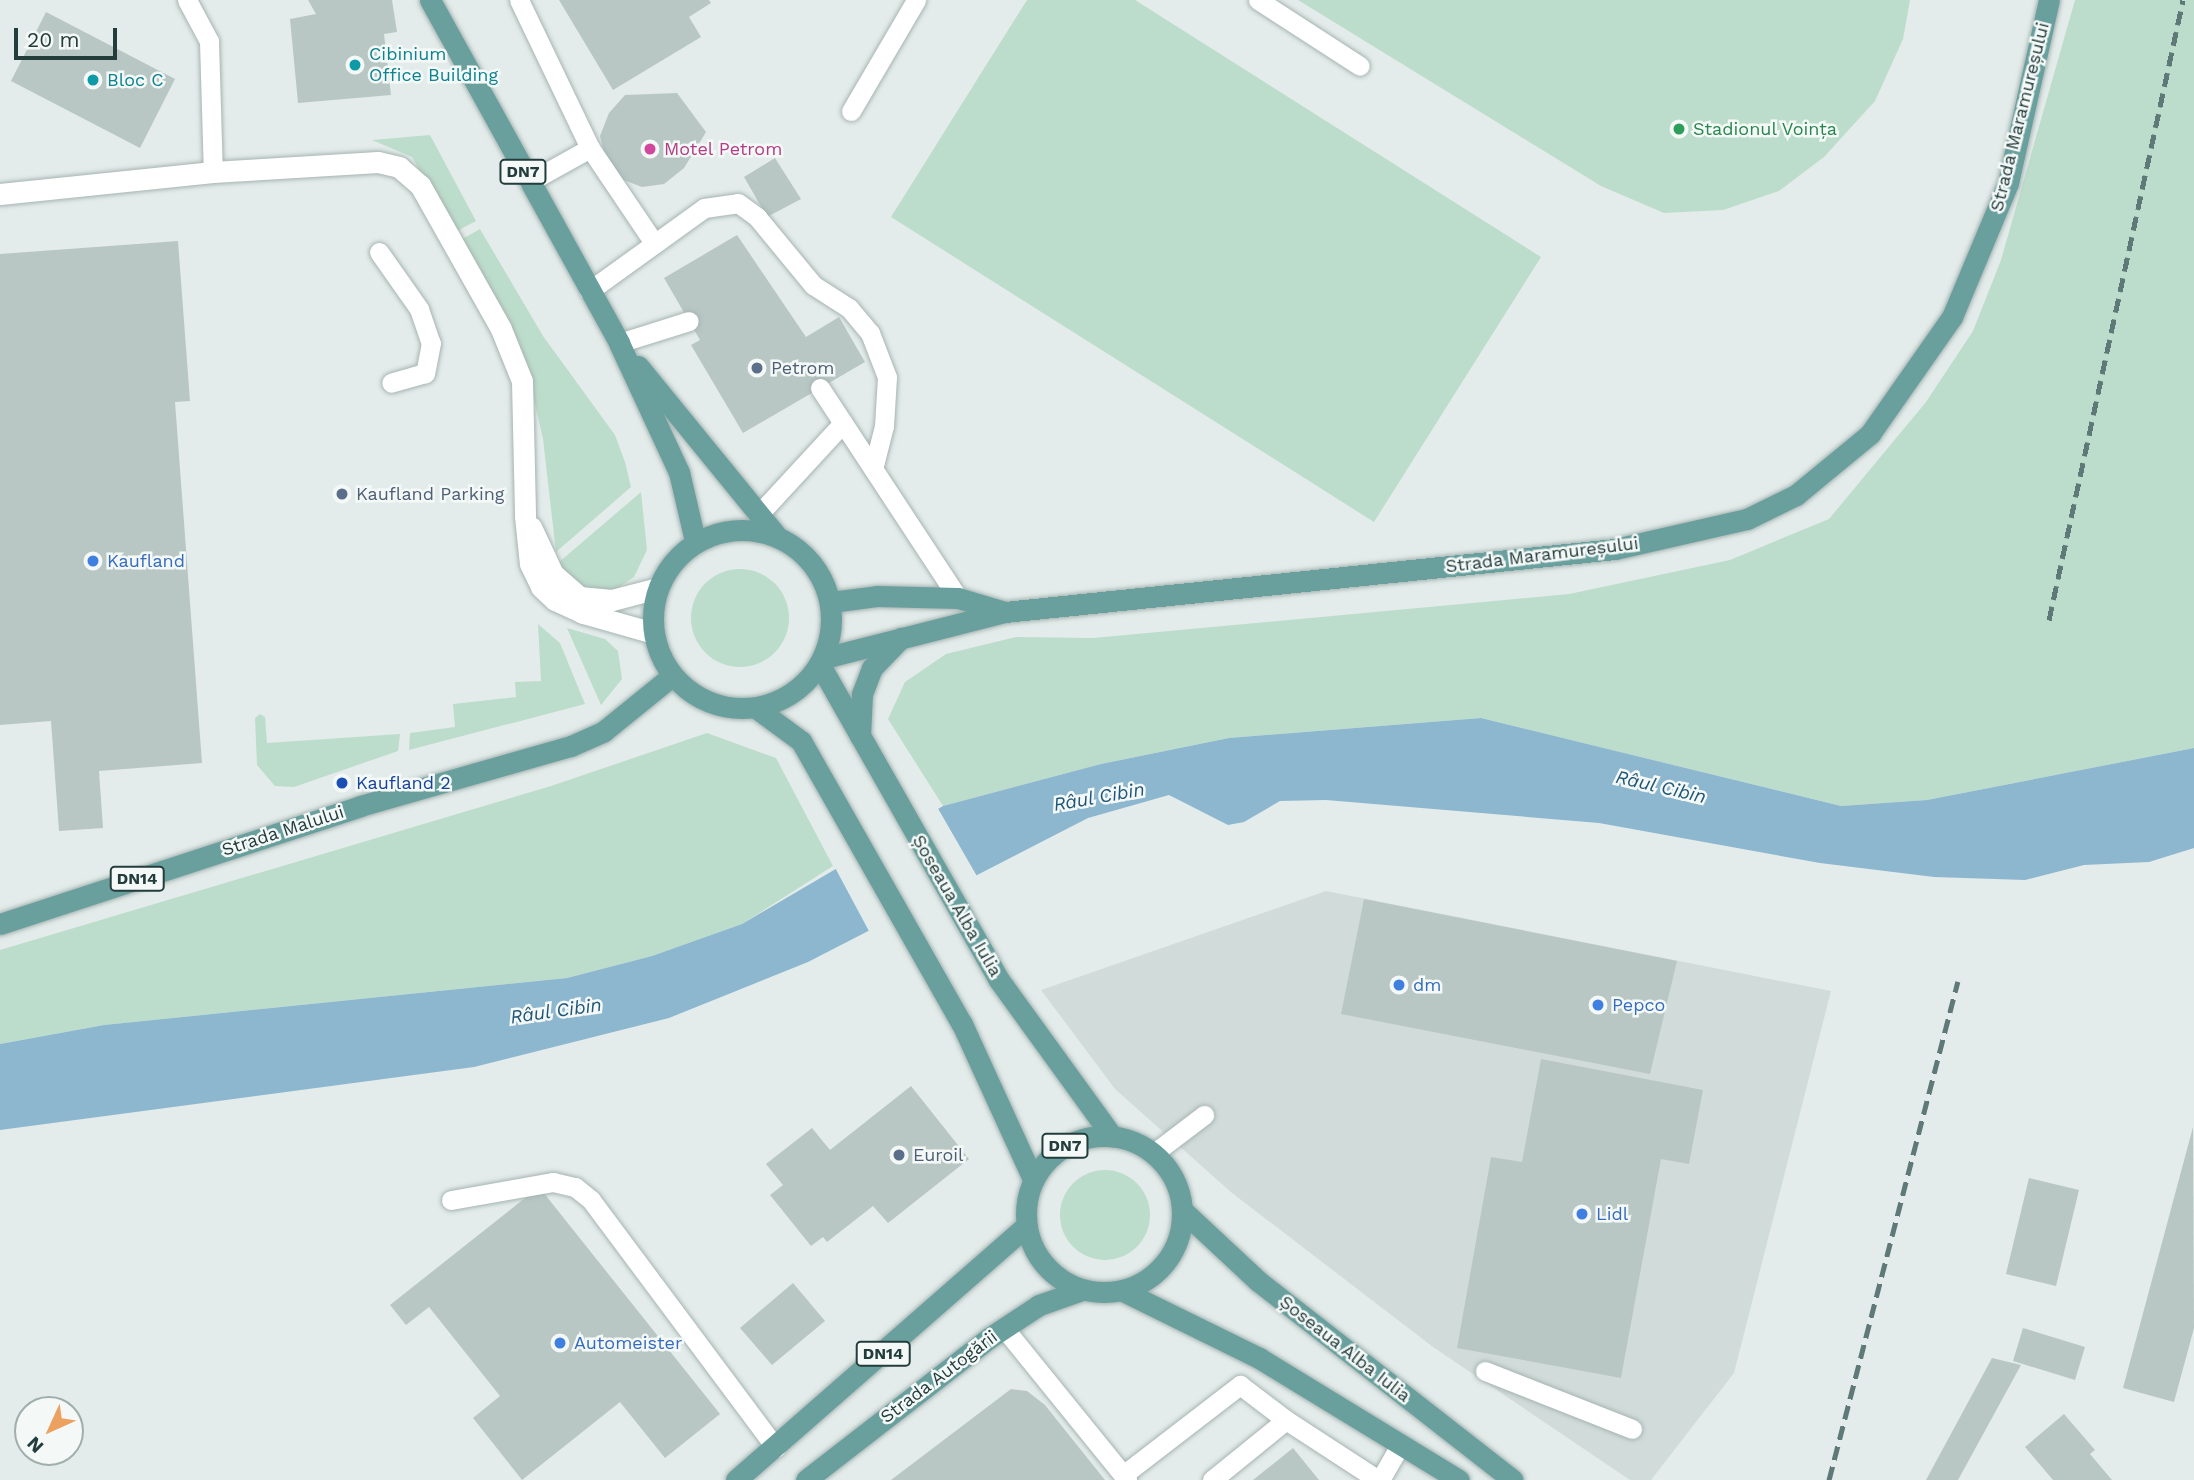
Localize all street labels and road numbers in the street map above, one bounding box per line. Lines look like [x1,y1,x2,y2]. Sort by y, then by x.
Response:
street label: Strada Maramureșului [1986,20,2054,214]
road number: DN7 [498,160,548,184]
street label: Strada Maramureșului [1444,532,1640,578]
street label: Strada Malului [219,801,347,861]
street label: Șoseaua Alba Iulia [907,831,1007,981]
road number: DN14 [109,866,165,892]
road number: DN7 [1040,1134,1090,1158]
street label: Șoseaua Alba Iulia [1275,1291,1415,1407]
street label: Strada Autogării [876,1326,1002,1428]
road number: DN14 [855,1342,911,1366]

